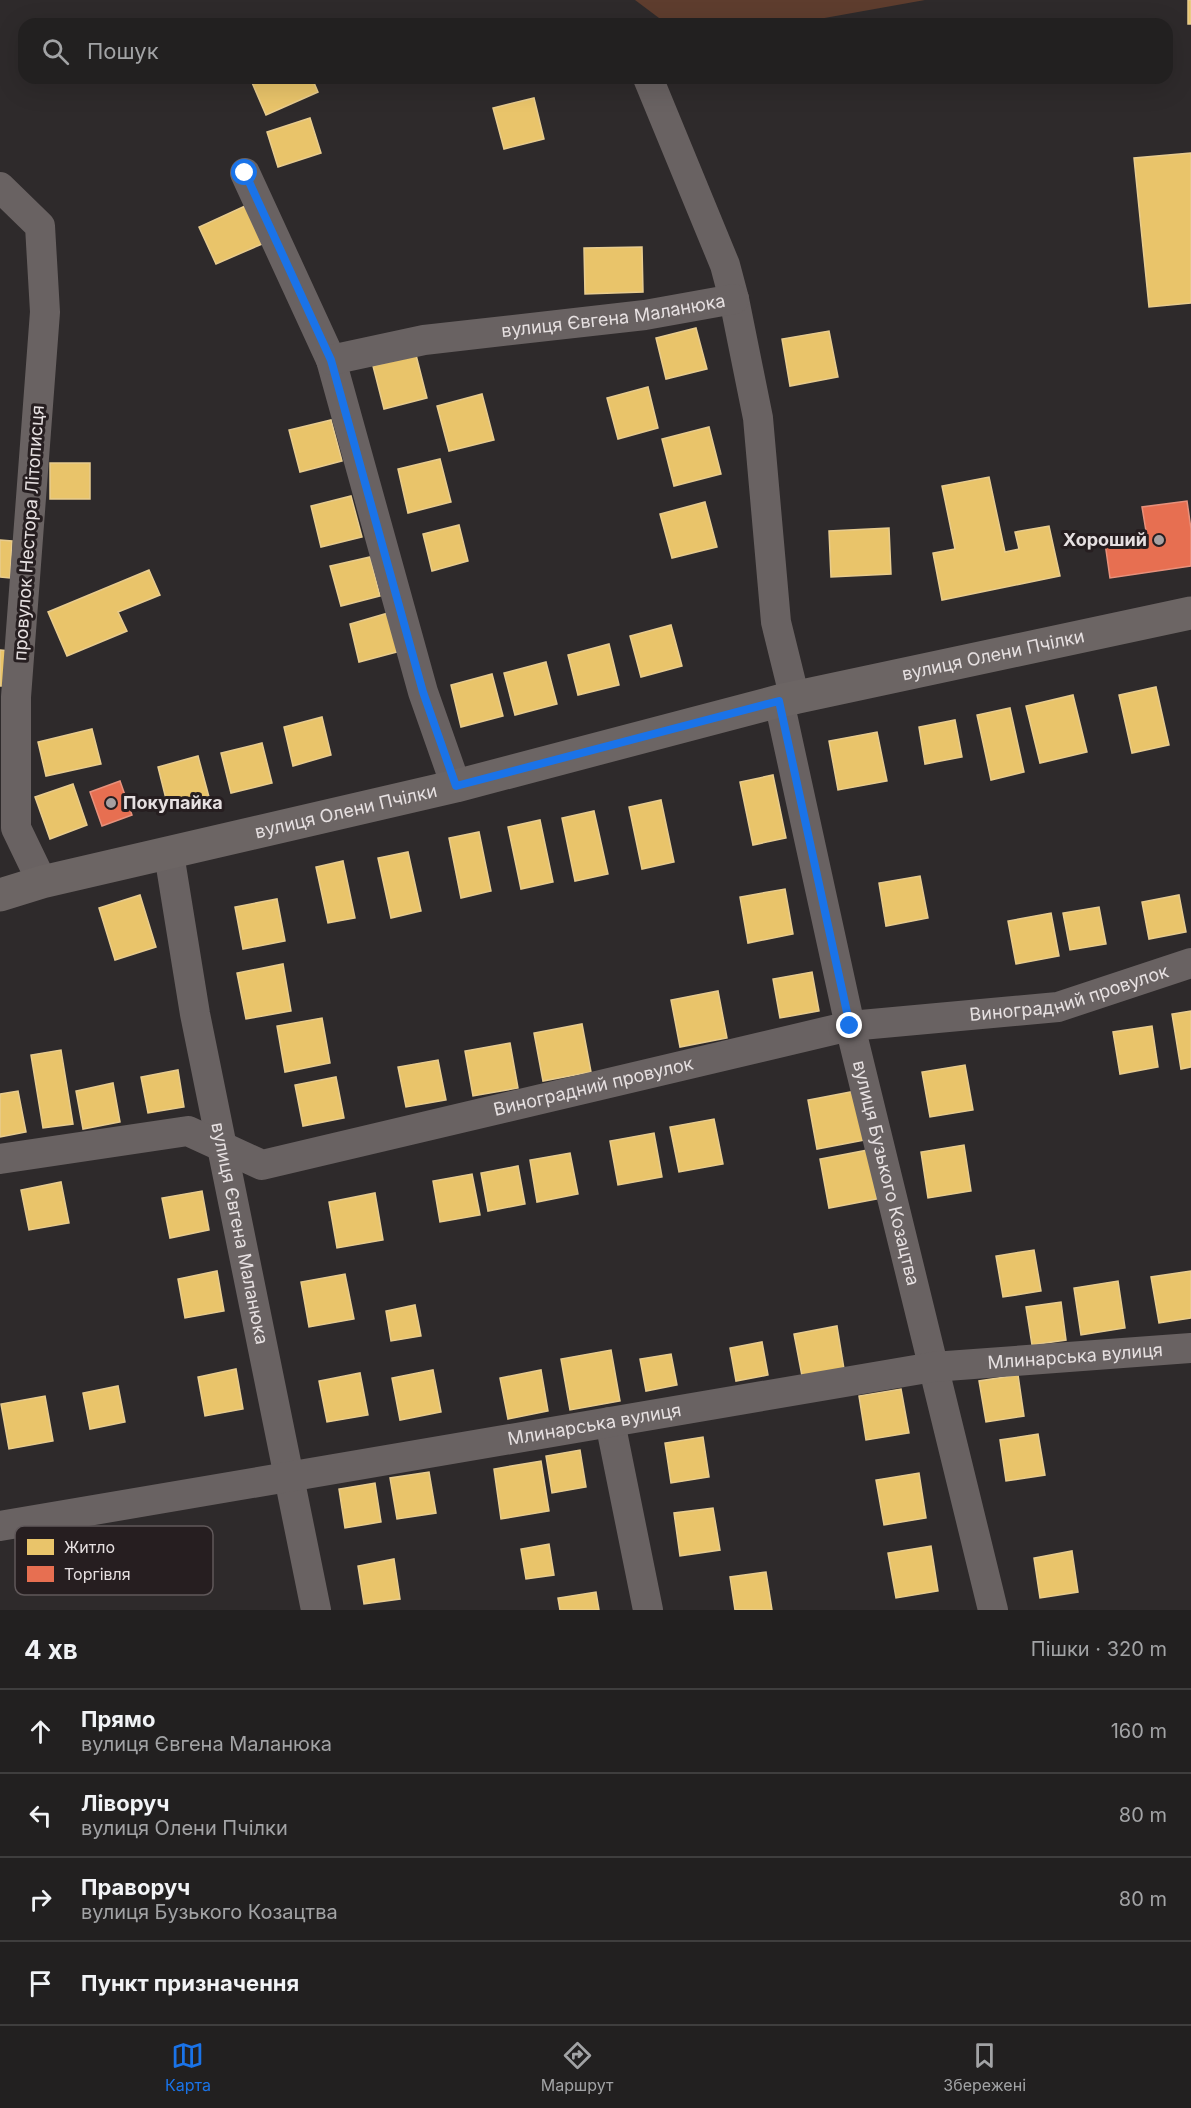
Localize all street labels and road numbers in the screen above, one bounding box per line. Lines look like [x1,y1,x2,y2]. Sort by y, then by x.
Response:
street label: вулиця Євгена Маланюка [500,290,727,341]
street label: провулок Нестора Літописця [9,404,48,661]
street label: вулиця Олени Пчілки [900,625,1086,684]
street label: вулиця Олени Пчілки [253,780,439,842]
street label: Виноградний провулок [969,960,1171,1025]
street label: Виноградний провулок [491,1052,695,1120]
street label: вулиця Бузького Козацтва [849,1058,924,1288]
street label: вулиця Євгена Маланюка [207,1120,273,1346]
street label: Млинарська вулиця [987,1339,1163,1373]
street label: Млинарська вулиця [506,1399,683,1449]

